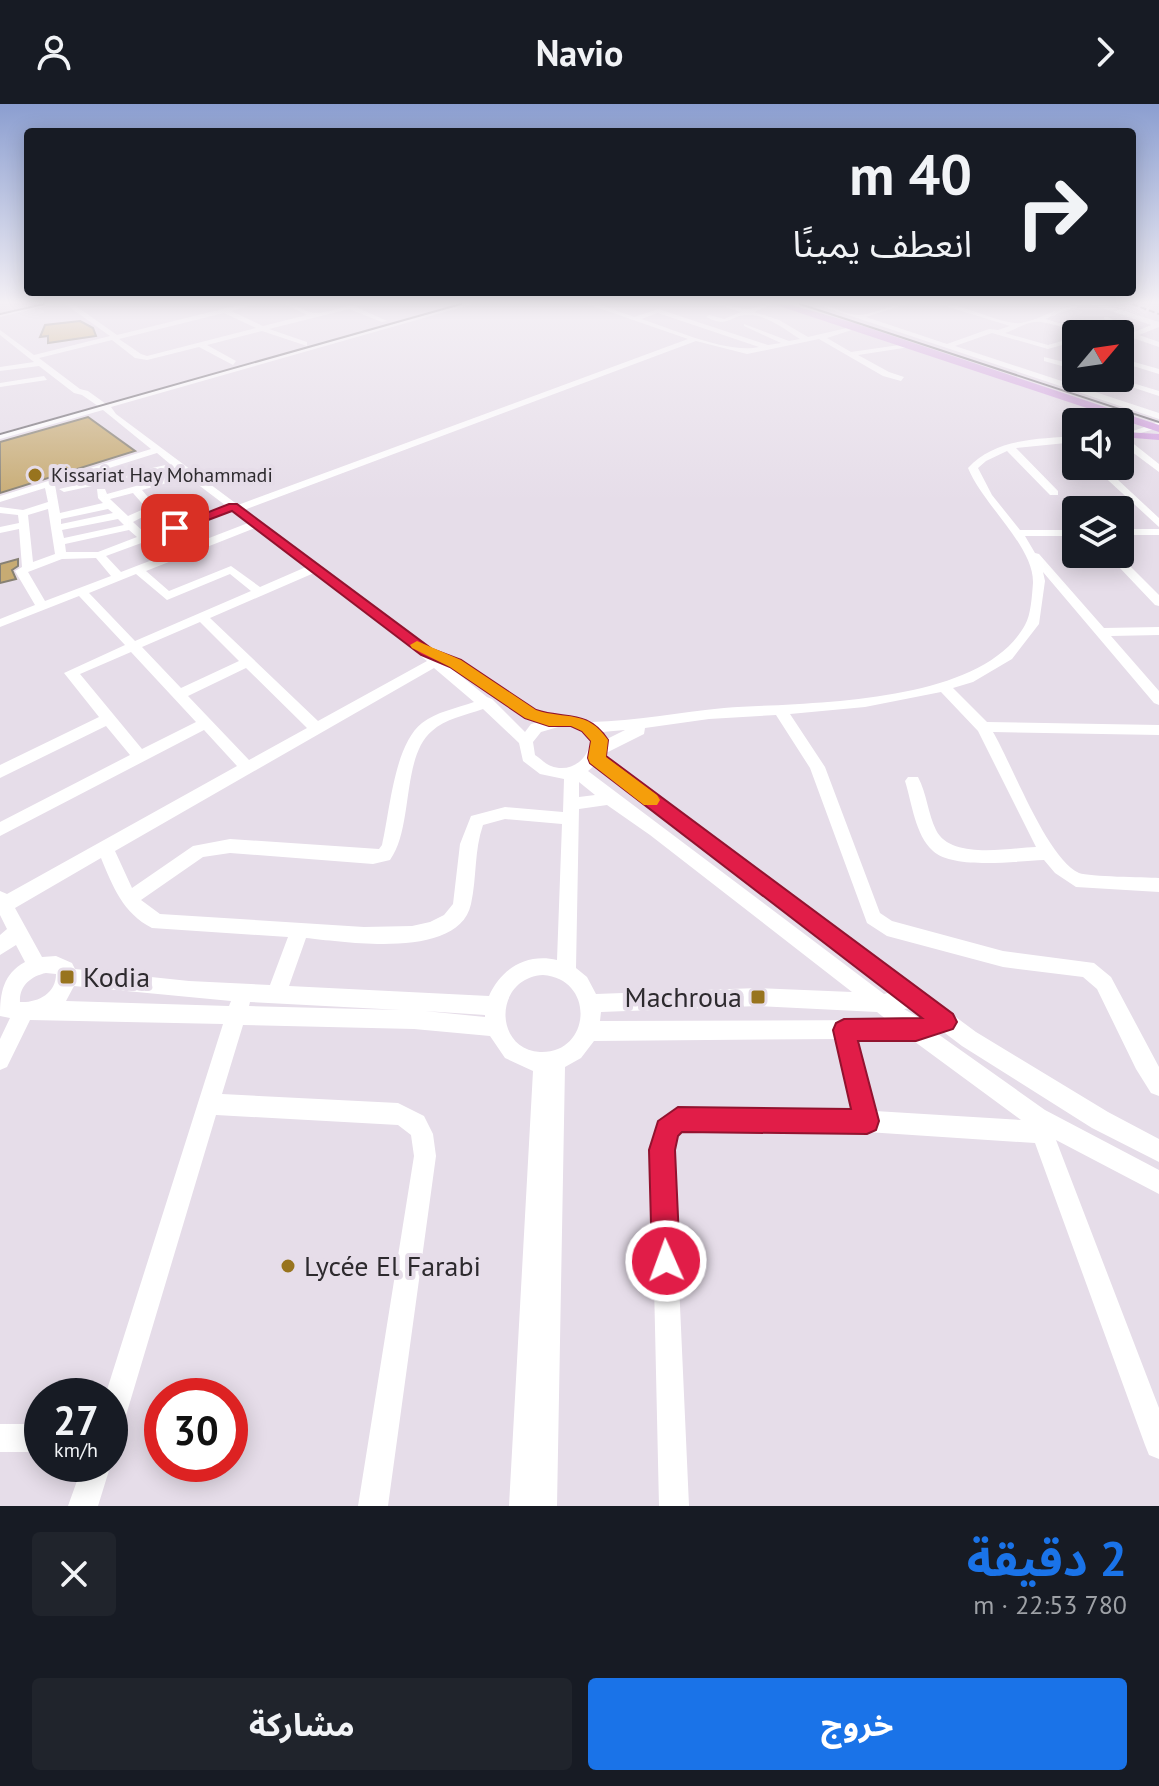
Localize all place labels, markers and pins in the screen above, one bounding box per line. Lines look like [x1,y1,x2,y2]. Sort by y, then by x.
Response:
place label: Kissariat Hay Mohammadi [51,462,273,488]
marker: Kissariat Hay Mohammadi [26,466,44,484]
pin [141,494,209,562]
place label: Kodia [83,958,150,995]
marker: Kodia [58,968,76,986]
place label: Machroua [625,978,742,1015]
marker: Machroua [749,988,767,1006]
place label: Lycée El Farabi [304,1247,481,1284]
marker: Lycée El Farabi [279,1257,297,1275]

